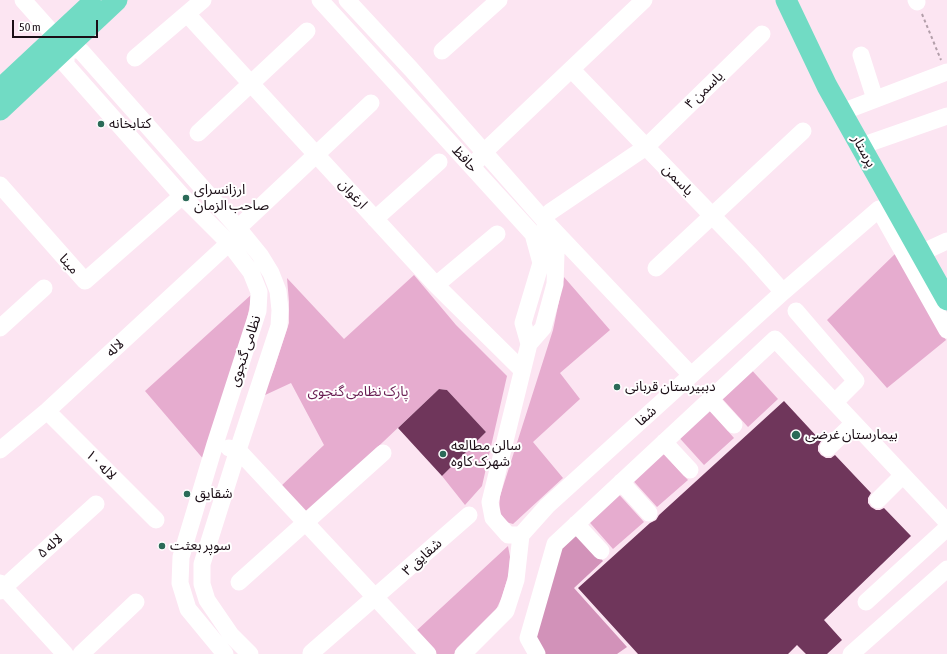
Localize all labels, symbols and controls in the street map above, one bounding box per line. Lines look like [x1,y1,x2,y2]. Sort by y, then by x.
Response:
scale bar [14,12,100,38]
text: 50 m [19,20,41,34]
street label: یاسمن ۴ [681,67,727,113]
place label: کتابخانه [109,116,151,132]
marker: کتابخانه [96,119,106,129]
street label: پرستار [848,132,880,170]
street label: حافظ [449,142,481,176]
street label: یاسمن [659,161,697,199]
street label: ارغوان [335,176,371,212]
place label: ارزانسرای صاحب الزمان [194,182,269,214]
marker: ارزانسرای صاحب الزمان [181,193,191,203]
street label: مینا [56,250,82,278]
street label: نظامی گنجوی [226,313,264,389]
street label: لاله [102,336,128,360]
place label: دببیرستان قربانی [625,379,716,395]
marker: دببیرستان قربانی [612,382,622,392]
park label: پارک نظامی گنجوی [307,384,409,400]
street label: شفا [632,402,660,430]
place label: بیمارستان غرضی [805,427,898,443]
marker: بیمارستان غرضی [790,429,802,441]
place label: سالن مطالعه شهرک کاوه [451,438,521,470]
street label: لاله ۱۰ [82,446,120,484]
marker: سالن مطالعه شهرک کاوه [438,449,448,459]
place label: شقایق [195,486,232,502]
marker: شقایق [182,489,192,499]
street label: لاله ۵ [34,530,66,562]
street label: شقایق ۳ [399,535,445,579]
place label: سوپر بعثت [170,538,231,554]
marker: سوپر بعثت [157,541,167,551]

